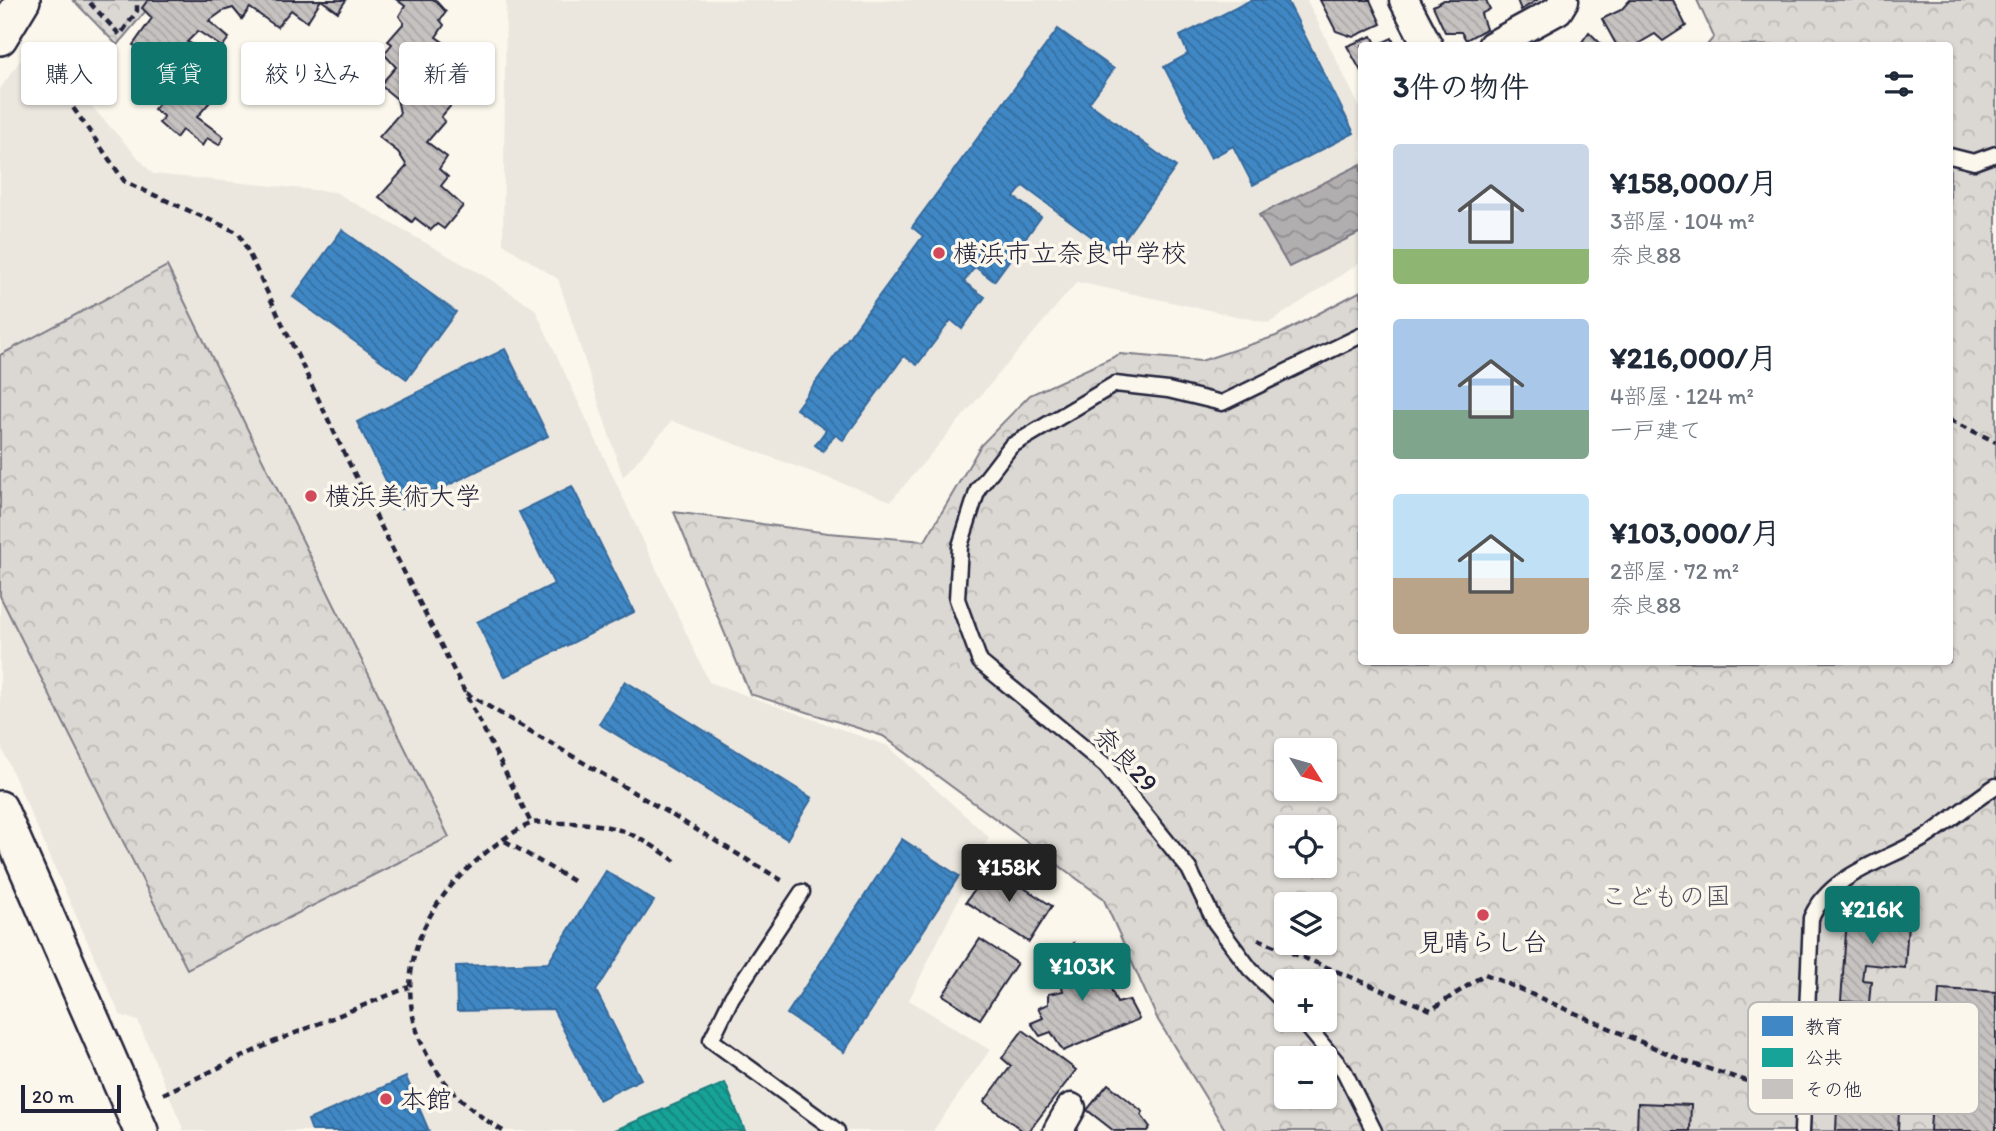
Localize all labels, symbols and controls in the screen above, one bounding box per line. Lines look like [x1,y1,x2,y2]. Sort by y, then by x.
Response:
chip: 購入 [21,42,117,105]
chip: 賃貸 [131,42,227,105]
chip: 絞り込み [241,42,385,105]
chip: 新着 [399,42,495,105]
icon: filters [1880,65,1918,103]
text: 3件の物件 [1393,68,1529,105]
text: ¥158,000/月 [1610,164,1778,201]
icon: home [1449,172,1533,256]
text: 3部屋 · 104 m² [1610,207,1755,235]
place label: 横浜市立奈良中学校 [953,237,1187,269]
text: 奈良88 [1610,241,1681,269]
marker: 横浜市立奈良中学校 [931,245,947,261]
text: ¥216,000/月 [1610,339,1778,376]
icon: home [1449,347,1533,431]
text: 4部屋 · 124 m² [1610,382,1754,410]
text: 一戸建て [1610,416,1702,444]
place label: 横浜美術大学 [325,480,481,512]
marker: 横浜美術大学 [303,488,319,504]
text: ¥103,000/月 [1610,514,1781,551]
icon: home [1449,522,1533,606]
text: 2部屋 · 72 m² [1610,557,1739,585]
text: 奈良88 [1610,591,1681,619]
street label: 奈良29 [1087,719,1165,799]
north arrow [1274,738,1337,802]
map controls [1274,738,1337,1109]
button: locate [1274,815,1337,878]
pin: ¥158K [960,844,1058,904]
text: ¥158K [978,853,1040,881]
park label: こどもの国 [1601,880,1731,912]
pin: ¥216K [1823,886,1921,946]
button: layers [1274,892,1337,955]
text: ¥216K [1841,895,1903,923]
marker: 見晴らし台 [1475,907,1491,923]
place label: 見晴らし台 [1418,926,1548,958]
pin: ¥103K [1033,944,1131,1003]
text: ¥103K [1050,952,1114,980]
button: + [1274,969,1337,1032]
legend [1748,1002,1979,1114]
text: 教育 [1805,1015,1843,1038]
button: − [1274,1046,1337,1109]
text: 公共 [1805,1046,1843,1069]
text: その他 [1805,1078,1862,1101]
scale bar [21,1082,121,1114]
place label: 本館 [400,1083,452,1115]
text: 20 m [32,1085,74,1108]
marker: 本館 [378,1091,394,1107]

